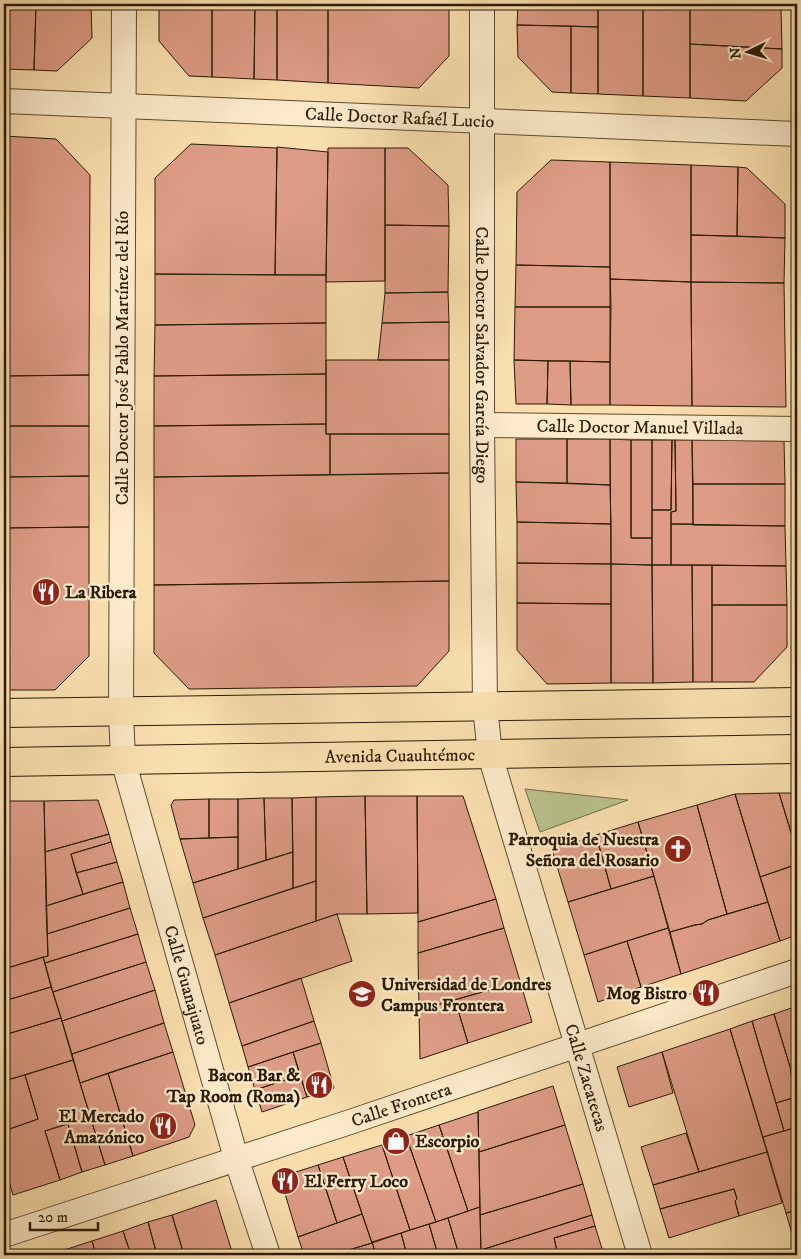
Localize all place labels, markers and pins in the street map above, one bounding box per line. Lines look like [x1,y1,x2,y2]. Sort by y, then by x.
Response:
restaurant icon: La Ribera [31,577,61,607]
place label: La Ribera [65,582,137,604]
place label: Parroquia de Nuestra Señora del Rosario [508,829,659,872]
church icon: Parroquia de Nuestra Señora del Rosario [663,834,693,864]
place label: Universidad de Londres Campus Frontera [381,974,551,1017]
restaurant icon: Mog Bistro [691,978,721,1008]
school or university icon: Universidad de Londres Campus Frontera [347,979,377,1009]
place label: Mog Bistro [606,983,687,1005]
place label: Bacon Bar & Tap Room (Roma) [166,1065,300,1108]
restaurant icon: Bacon Bar & Tap Room (Roma) [304,1070,334,1100]
place label: El Mercado Amazónico [59,1106,144,1149]
restaurant icon: El Mercado Amazónico [148,1111,178,1141]
shop icon: Escorpio [381,1126,411,1156]
place label: Escorpio [415,1131,480,1153]
restaurant icon: El Ferry Loco [270,1166,300,1196]
place label: El Ferry Loco [304,1171,408,1193]

